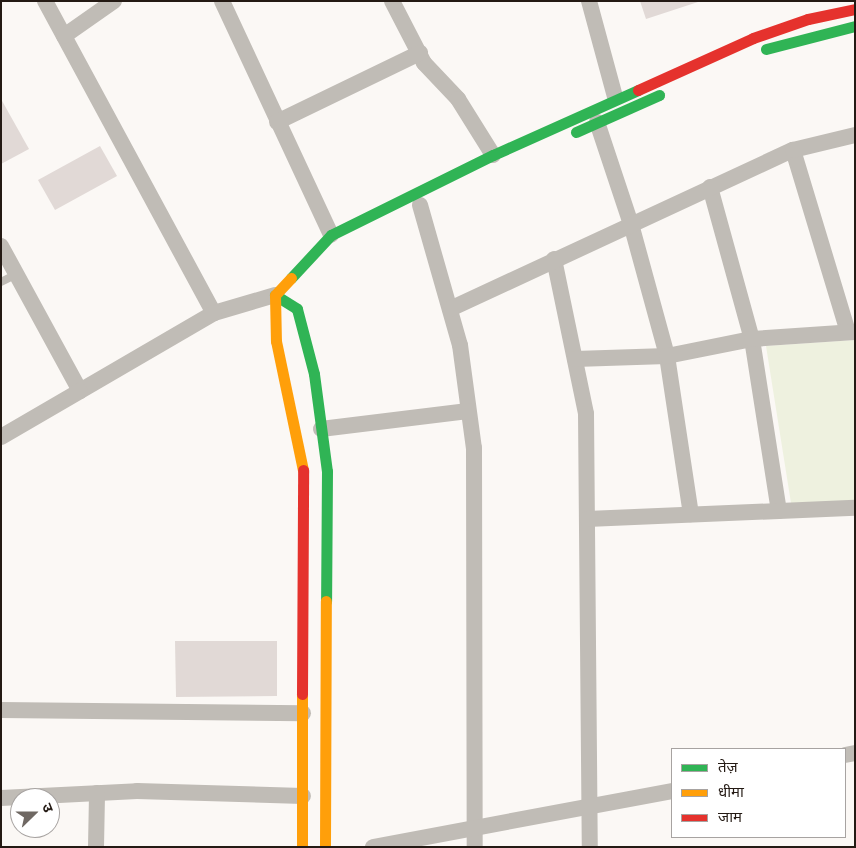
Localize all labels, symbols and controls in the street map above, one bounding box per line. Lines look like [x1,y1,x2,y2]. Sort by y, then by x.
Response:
legend [671,748,846,838]
text: तेज़ [718,757,738,775]
text: धीमा [718,782,744,800]
north arrow [10,788,60,838]
text: उ [39,801,58,815]
text: जाम [718,807,742,825]

